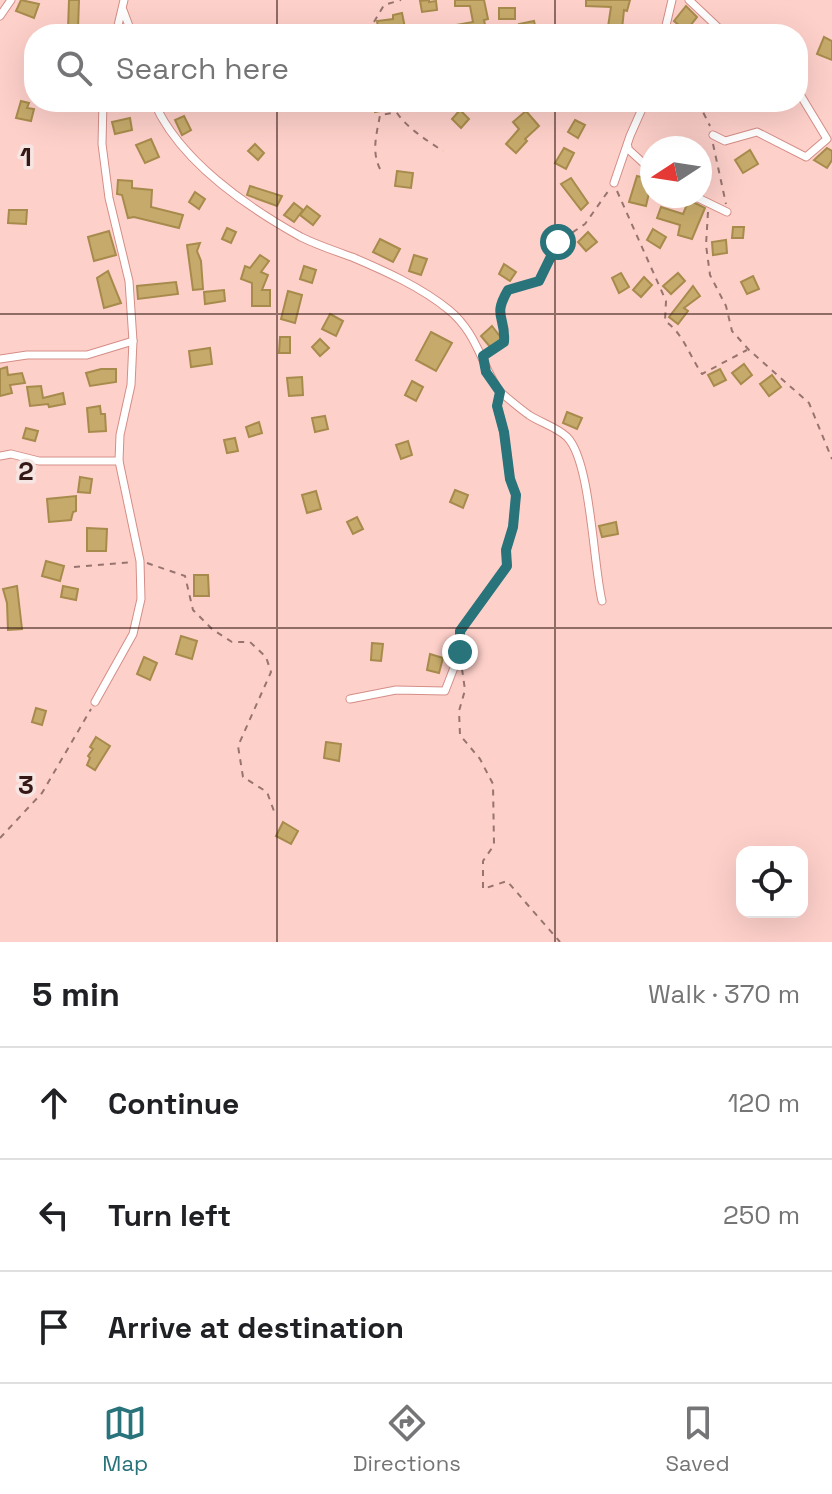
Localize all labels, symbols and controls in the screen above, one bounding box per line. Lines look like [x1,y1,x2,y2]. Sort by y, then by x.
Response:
search box [24,24,808,112]
icon: search [52,46,96,90]
text: Search here [116,49,289,88]
north arrow [640,136,712,208]
text: 1 [20,140,32,174]
route start [540,224,576,260]
text: 2 [18,454,34,488]
route end [442,634,478,670]
text: 3 [18,768,34,802]
map controls [736,846,808,918]
button: locate [736,846,808,918]
text: 5 min [32,973,120,1016]
text: Walk · 370 m [648,977,800,1011]
icon: ahead [32,1081,76,1125]
text: Continue [108,1084,239,1123]
text: 120 m [728,1086,800,1120]
icon: left [32,1193,76,1237]
text: Turn left [108,1196,231,1235]
text: 250 m [723,1198,800,1232]
icon: arrive [32,1305,76,1349]
text: Arrive at destination [108,1308,404,1347]
tab: Map [102,1401,148,1477]
tab: Directions [353,1401,461,1477]
tab: Saved [665,1401,730,1477]

